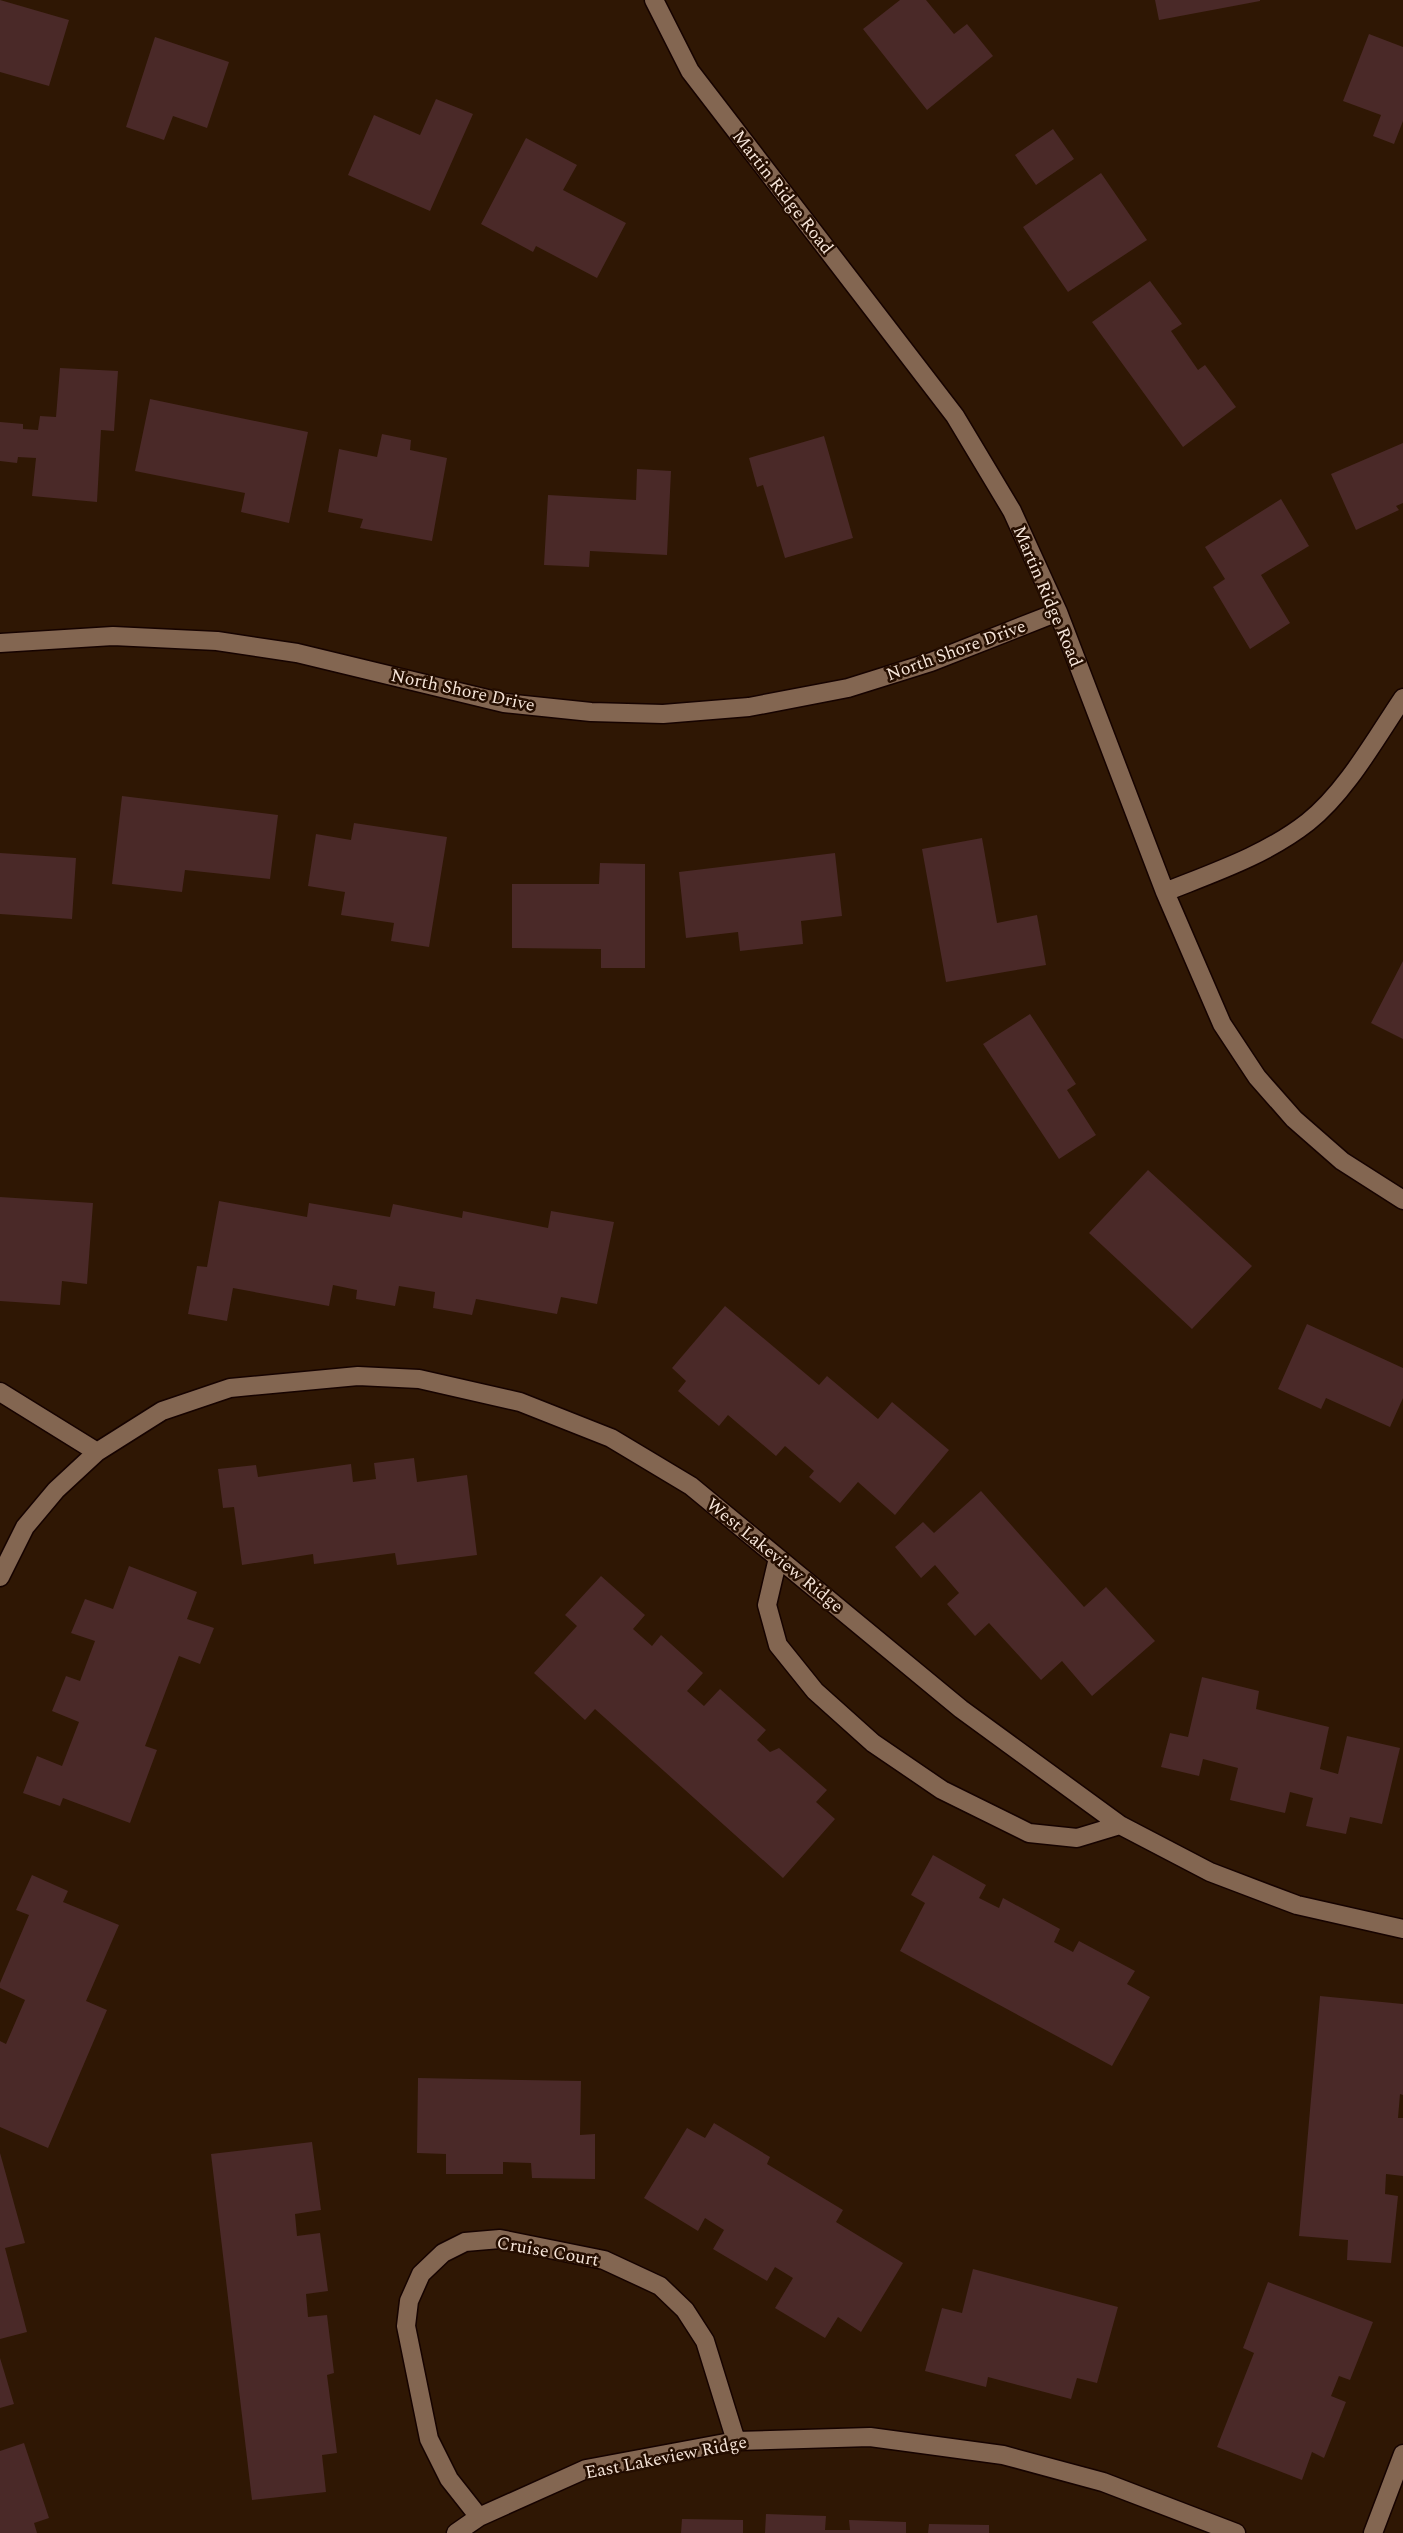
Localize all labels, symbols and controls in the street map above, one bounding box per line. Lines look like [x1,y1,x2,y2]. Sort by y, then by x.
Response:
street label: Martin Ridge Road [725,124,840,260]
street label: Martin Ridge Road [1006,521,1090,671]
street label: North Shore Drive [883,613,1030,688]
street label: North Shore Drive [388,662,537,719]
street label: West Lakeview Ridge [700,1491,849,1619]
street label: Cruise Court [495,2229,601,2274]
street label: East Lakeview Ridge [583,2429,749,2486]

